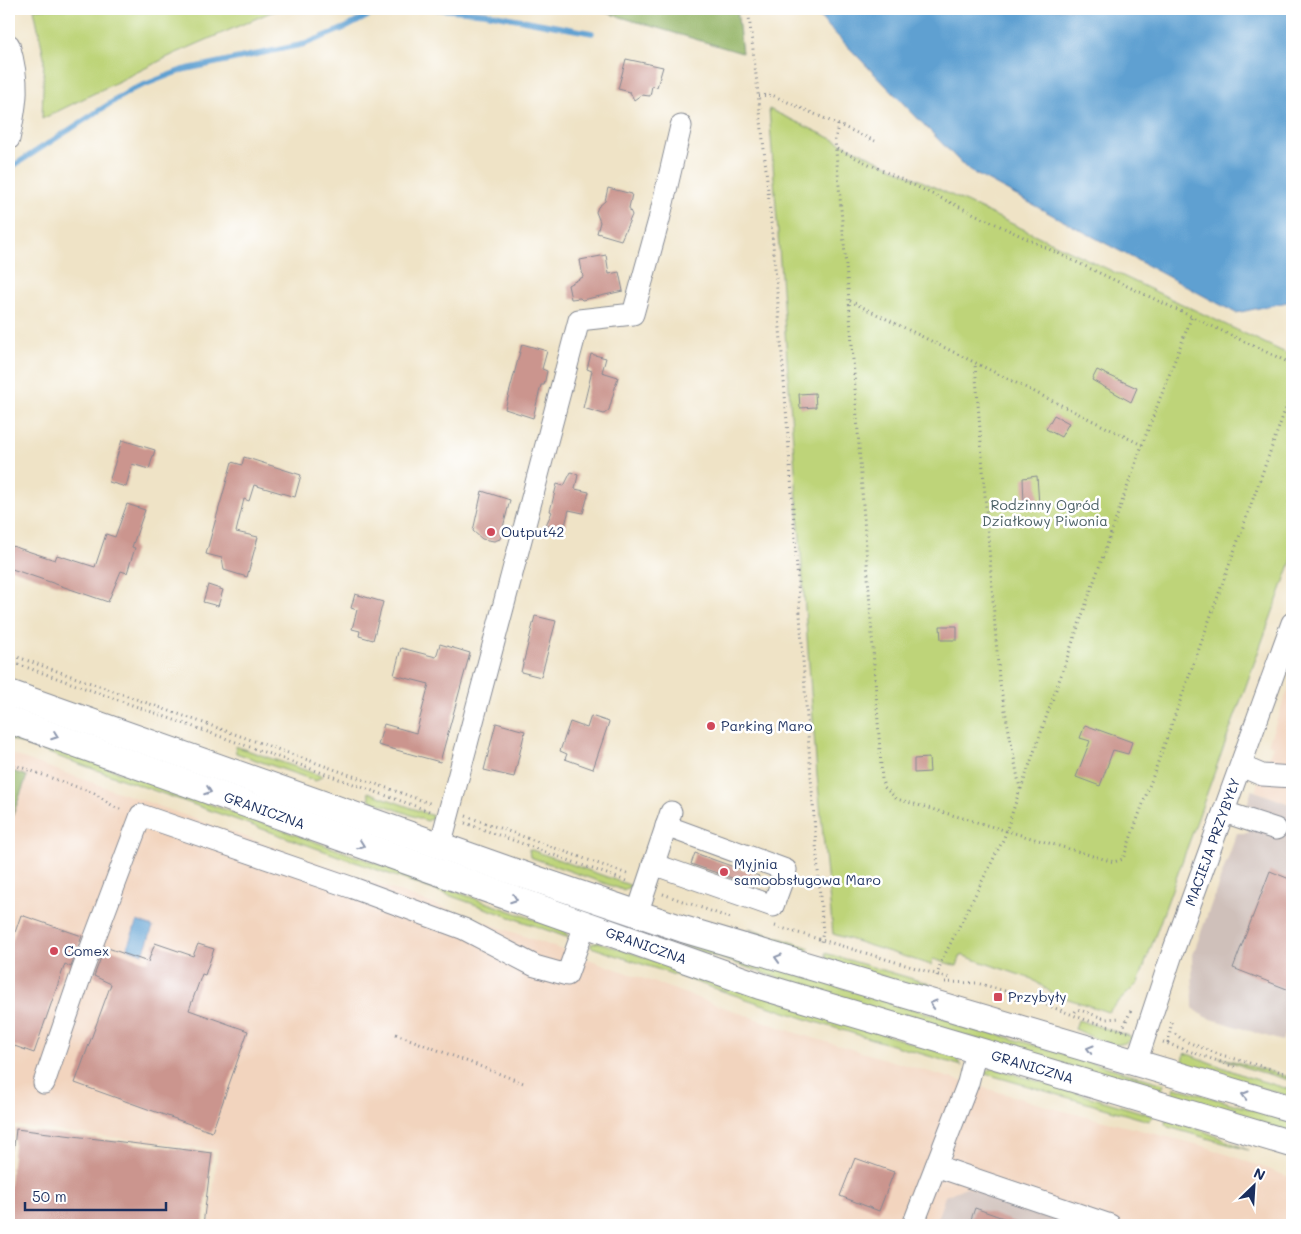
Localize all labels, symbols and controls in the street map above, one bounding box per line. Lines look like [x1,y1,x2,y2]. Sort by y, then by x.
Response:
park label: Rodzinny Ogród Działkowy Piwonia [982,495,1108,530]
place label: Output42 [501,522,564,541]
marker: Output42 [485,526,497,538]
place label: Parking Maro [721,716,813,735]
marker: Parking Maro [705,720,717,732]
one-way arrow [50,730,58,740]
street label: MACIEJA PRZYBYŁY [1180,775,1244,909]
one-way arrow [203,785,212,795]
street label: GRANICZNA [221,787,308,833]
one-way arrow [356,839,365,849]
place label: Myjnia samoobsługowa Maro [734,854,881,889]
marker: Myjnia samoobsługowa Maro [718,866,730,878]
one-way arrow [509,894,518,904]
street label: GRANICZNA [603,922,690,968]
place label: Comex [64,941,109,960]
marker: Comex [48,945,60,957]
one-way arrow [774,953,782,963]
place label: Przybyły [1008,987,1067,1006]
marker: Przybyły [992,991,1004,1003]
one-way arrow [930,999,938,1009]
one-way arrow [1085,1044,1094,1055]
street label: GRANICZNA [989,1045,1076,1088]
one-way arrow [1242,1090,1250,1100]
north arrow [1228,1162,1278,1212]
text: N [1251,1163,1269,1185]
scale bar [25,1179,166,1211]
text: 50 m [32,1186,67,1206]

